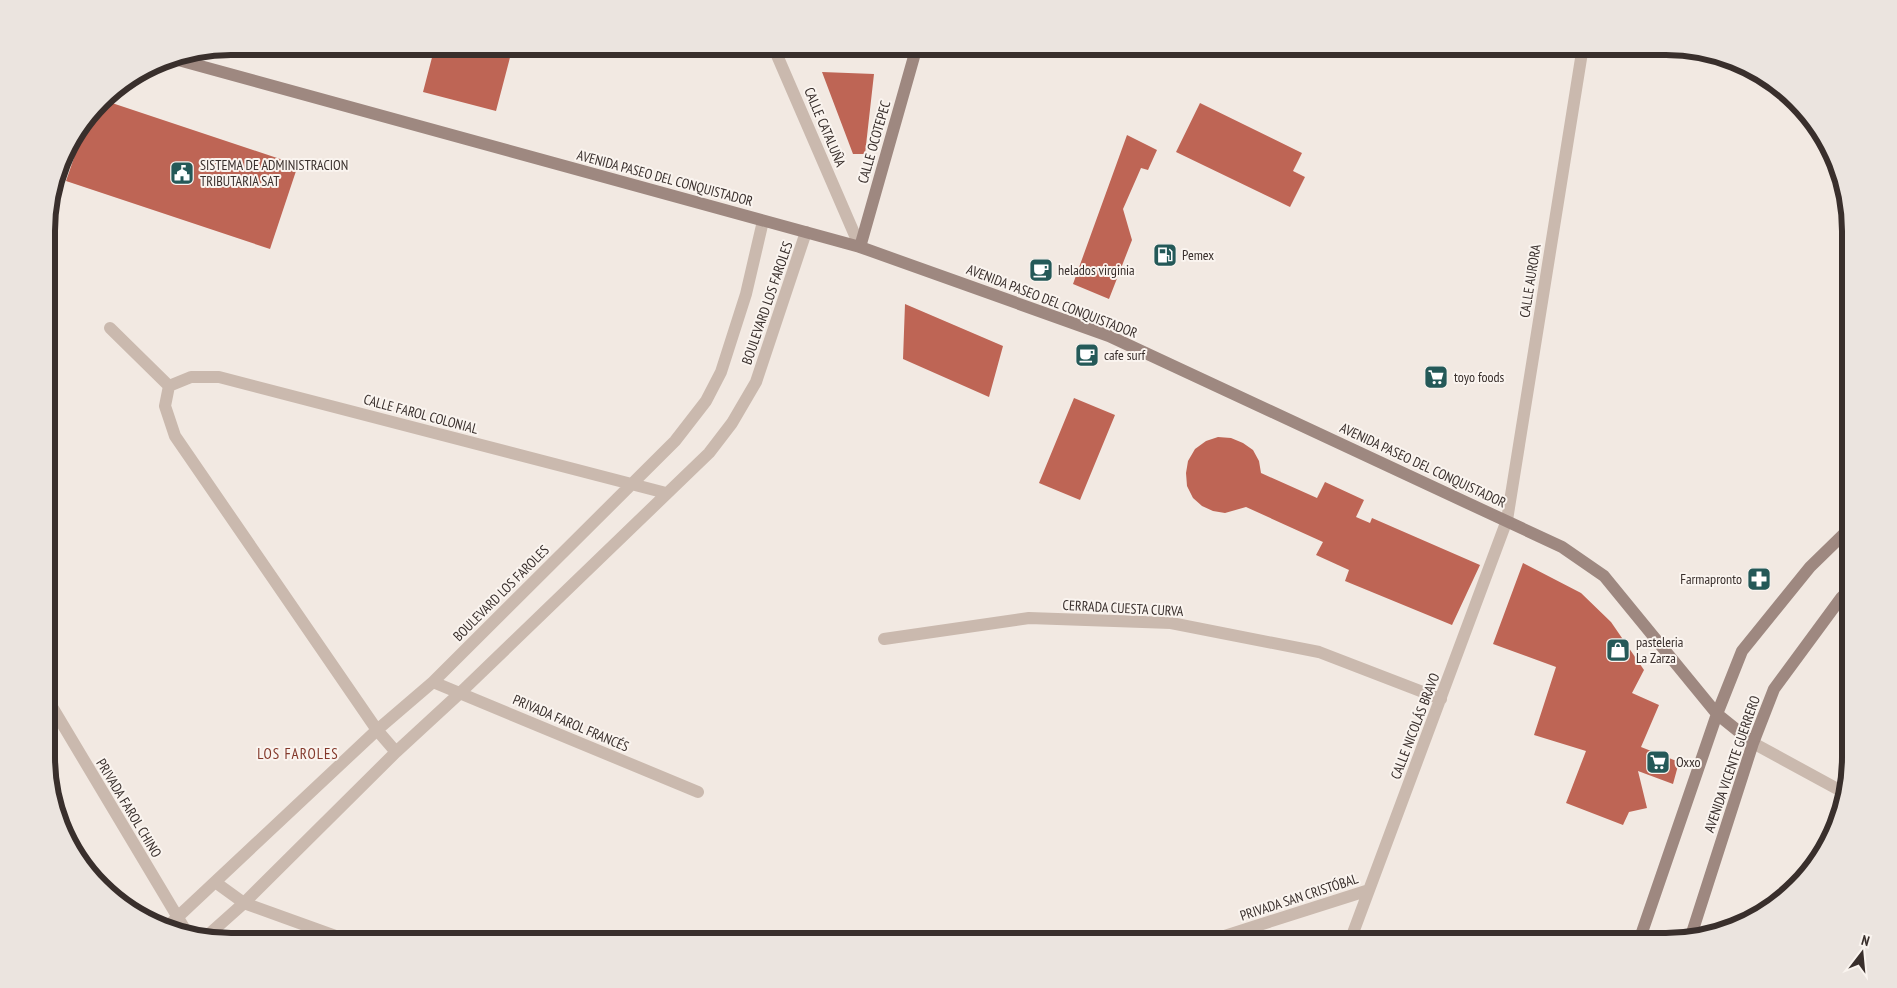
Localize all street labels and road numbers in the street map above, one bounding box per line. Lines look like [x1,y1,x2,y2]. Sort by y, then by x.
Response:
street label: CALLE CATALUÑA [800,85,850,170]
street label: CALLE OCOTEPEC [854,98,895,185]
street label: AVENIDA PASEO DEL CONQUISTADOR [575,146,755,210]
street label: BOULEVARD LOS FAROLES [738,239,796,367]
street label: CALLE AURORA [1515,243,1545,319]
street label: AVENIDA PASEO DEL CONQUISTADOR [964,260,1140,342]
street label: CALLE FAROL COLONIAL [362,390,480,438]
street label: AVENIDA PASEO DEL CONQUISTADOR [1337,418,1509,512]
street label: BOULEVARD LOS FAROLES [449,541,553,645]
street label: CERRADA CUESTA CURVA [1062,596,1184,620]
street label: CALLE NICOLÁS BRAVO [1386,670,1444,782]
street label: PRIVADA FAROL FRANCÉS [510,690,632,756]
street label: AVENIDA VICENTE GUERRERO [1700,693,1764,835]
street label: PRIVADA FAROL CHINO [92,755,166,861]
street label: PRIVADA SAN CRISTÓBAL [1238,869,1360,925]

